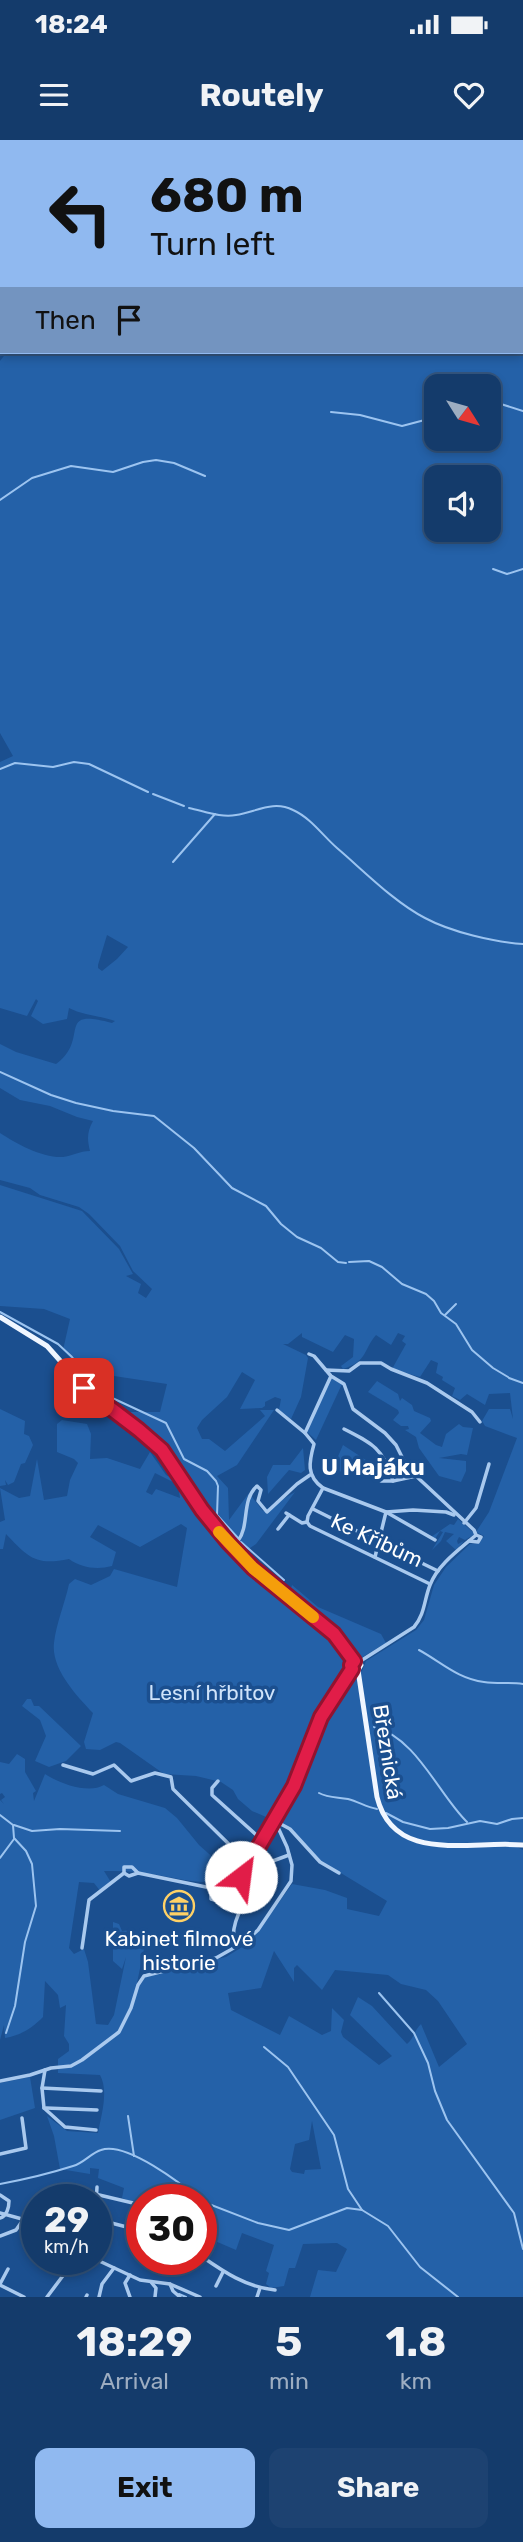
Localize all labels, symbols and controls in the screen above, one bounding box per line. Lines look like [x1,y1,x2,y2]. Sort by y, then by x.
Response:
text: 18:24 [35,9,108,40]
icon: menu [35,76,73,114]
text: Routely [199,76,324,114]
icon: heart [450,76,488,114]
text: 680 m [150,166,304,224]
icon: left [35,168,126,259]
text: Turn left [150,225,275,263]
icon: arrive [110,301,148,339]
text: Then [35,305,96,336]
north arrow [424,374,500,452]
map controls [424,374,501,542]
button: sound [424,465,501,542]
pin [54,1358,114,1418]
icon: arrive [65,1369,103,1407]
district label: U Majáku [321,1453,425,1481]
street label: Ke Křibům [327,1508,427,1572]
park label: Lesní hřbitov [149,1680,275,1705]
street label: Březnická [368,1703,408,1801]
position arrow [204,1840,278,1914]
museum icon: Kabinet filmové historie [162,1889,196,1923]
place label: Kabinet filmové historie [105,1926,254,1975]
speed limit sign: 30 [126,2184,217,2275]
text: 29 [44,2199,89,2241]
text: km/h [44,2236,89,2258]
text: 18:29 [77,2317,192,2367]
text: 5 [275,2317,302,2367]
text: 1.8 [385,2317,446,2367]
text: Arrival [100,2367,169,2395]
text: min [269,2367,309,2395]
text: km [400,2367,432,2395]
button: Exit [35,2448,255,2528]
button: Share [269,2448,488,2528]

